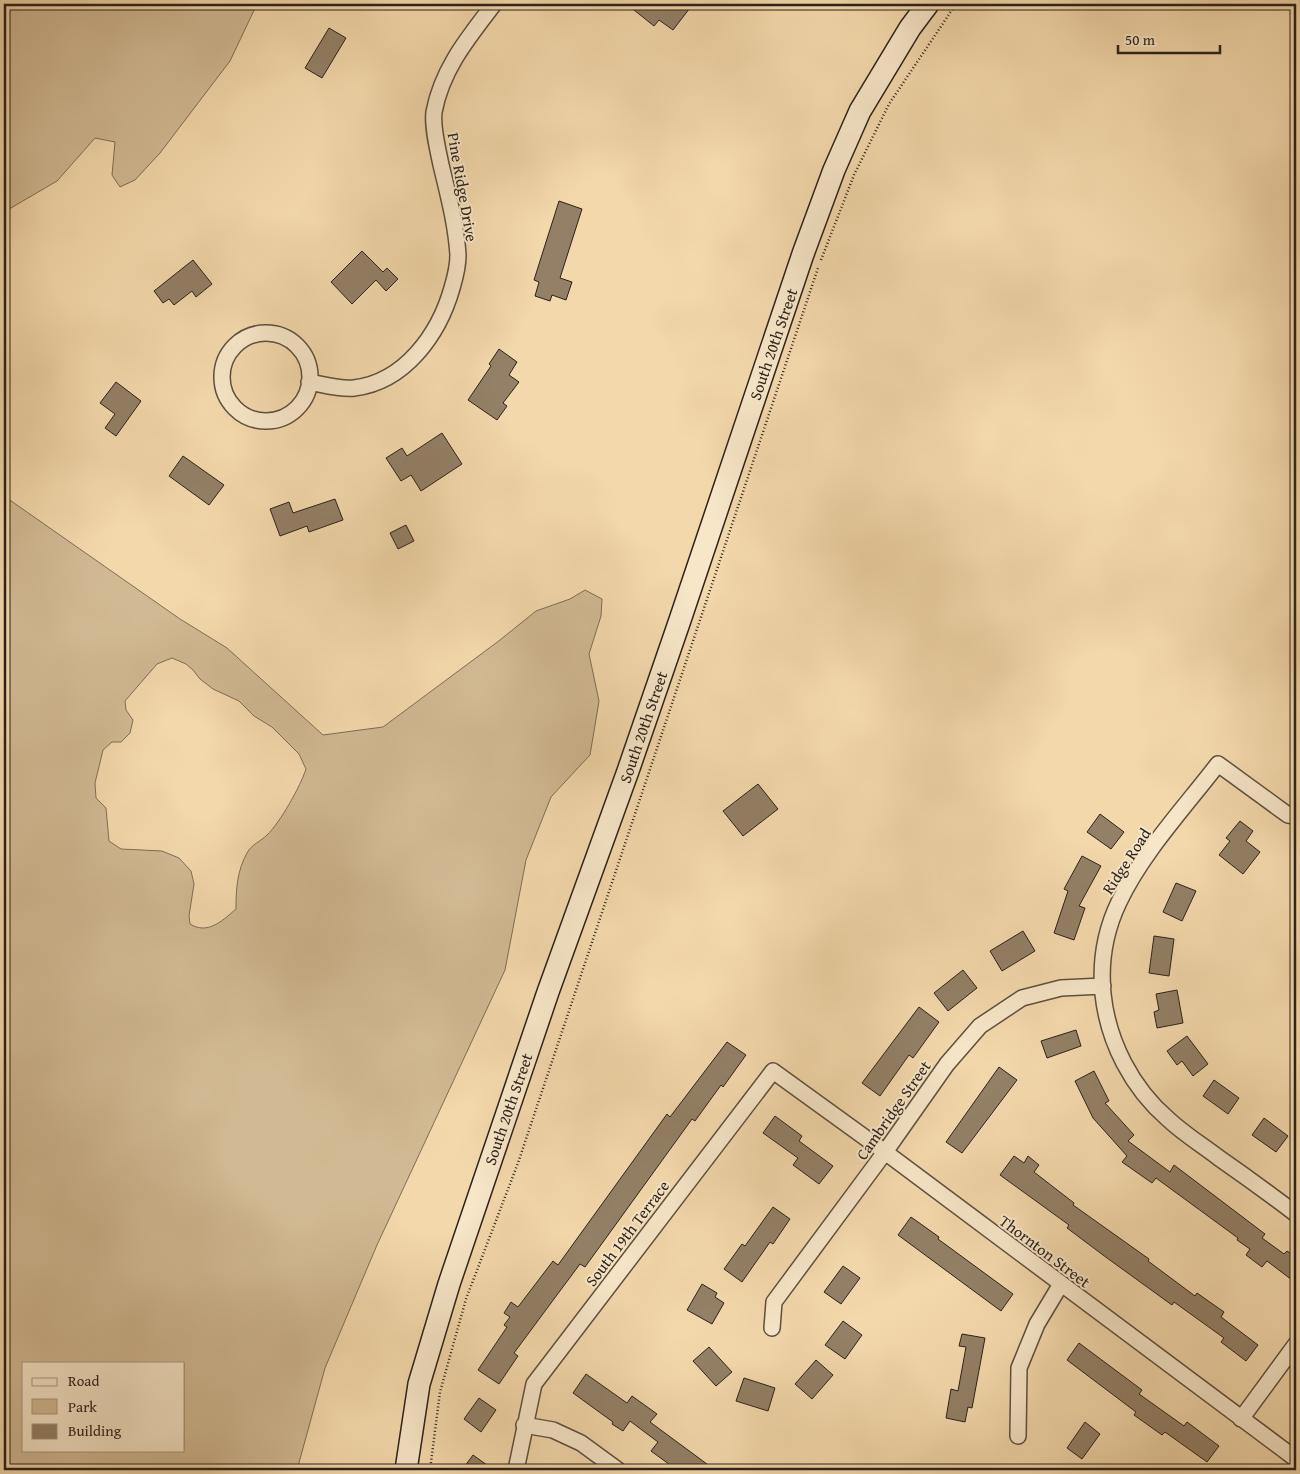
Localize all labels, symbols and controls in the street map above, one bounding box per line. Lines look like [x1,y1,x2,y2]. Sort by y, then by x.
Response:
scale bar [1118,22,1220,54]
text: 50 m [1125,29,1156,50]
street label: Pine Ridge Drive [442,131,484,243]
street label: South 20th Street [743,285,803,403]
street label: South 20th Street [613,668,673,786]
street label: Ridge Road [1096,823,1157,899]
street label: South 20th Street [478,1050,538,1168]
street label: Cambridge Street [850,1055,937,1165]
street label: South 19th Terrace [579,1175,675,1291]
street label: Thornton Street [994,1209,1096,1293]
legend [22,1362,185,1452]
text: Road [68,1370,99,1391]
text: Park [68,1396,97,1417]
text: Building [68,1420,122,1441]

